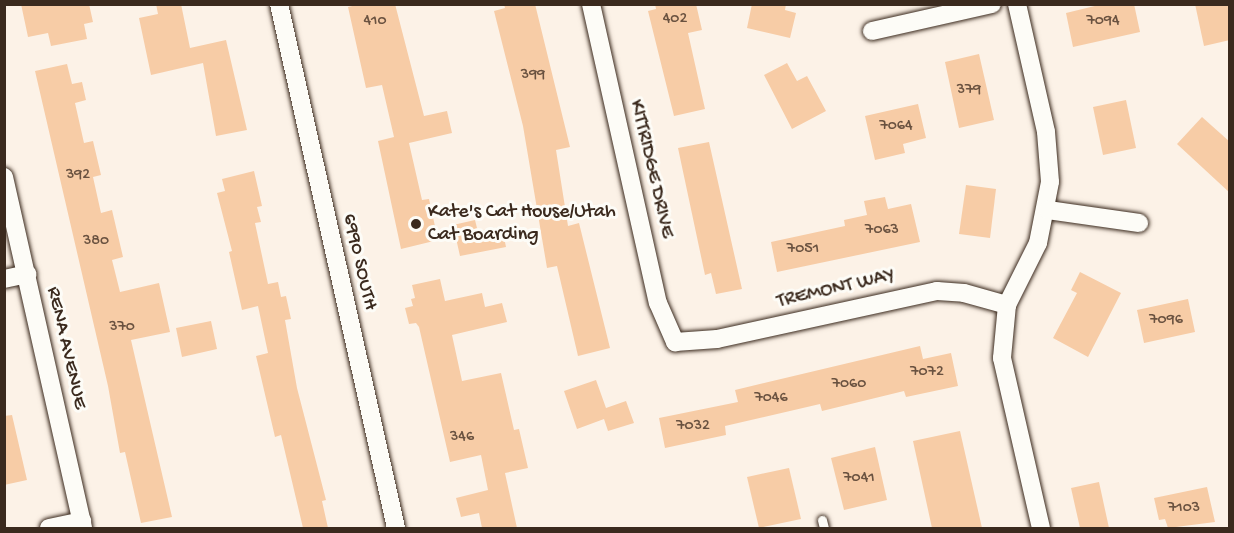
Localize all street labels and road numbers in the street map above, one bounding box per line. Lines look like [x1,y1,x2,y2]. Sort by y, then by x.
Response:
street label: KITTRIDGE DRIVE [623,97,679,241]
street label: 6990 SOUTH [336,211,382,313]
street label: TREMONT WAY [775,264,897,314]
street label: RENA AVENUE [40,284,92,412]

